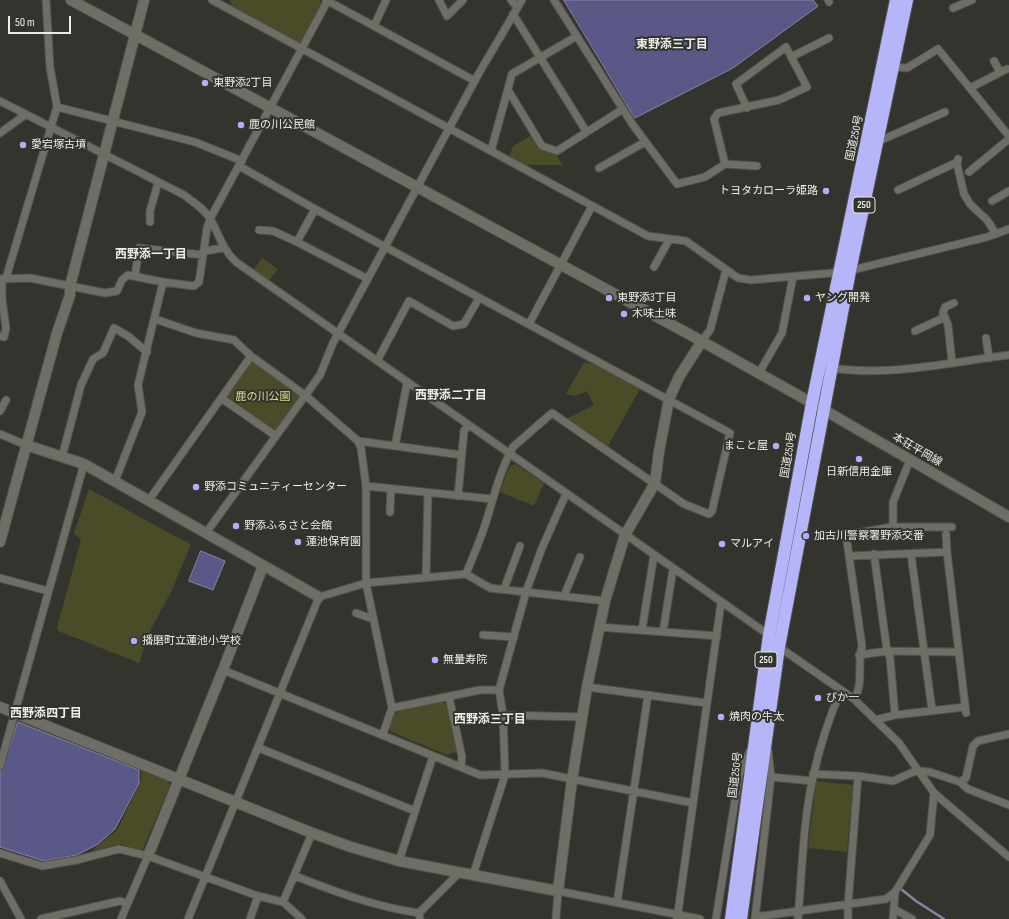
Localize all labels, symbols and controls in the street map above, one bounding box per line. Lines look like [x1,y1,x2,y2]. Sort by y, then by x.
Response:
scale bar [10,8,73,34]
text: 50 m [15,15,35,30]
district label: 東野添三丁目 [636,38,708,52]
place label: 東野添2丁目 [213,76,273,90]
marker: 東野添2丁目 [200,78,210,88]
street label: 国道250号 [844,114,866,162]
place label: 鹿の川公民館 [249,118,315,132]
marker: 鹿の川公民館 [236,120,246,130]
place label: 愛宕塚古墳 [31,138,86,152]
marker: 愛宕塚古墳 [18,140,28,150]
place label: トヨタカローラ姫路 [719,184,818,198]
marker: トヨタカローラ姫路 [821,186,831,196]
road number: 250 [853,197,875,213]
district label: 西野添一丁目 [115,248,187,262]
place label: 東野添3丁目 [617,291,677,305]
place label: ヤング開発 [815,291,870,305]
marker: 東野添3丁目 [604,293,614,303]
marker: ヤング開発 [802,293,812,303]
place label: 木味土味 [632,307,676,321]
marker: 木味土味 [619,309,629,319]
district label: 西野添二丁目 [415,389,487,403]
park label: 鹿の川公園 [236,390,290,404]
street label: 国道250号 [778,431,800,479]
street label: 本荘平岡線 [890,431,944,469]
place label: まこと屋 [724,439,768,453]
marker: まこと屋 [771,441,781,451]
marker: 日新信用金庫 [854,454,864,464]
place label: 日新信用金庫 [826,465,892,479]
place label: 野添コミュニティーセンター [204,480,347,494]
marker: 野添コミュニティーセンター [191,482,201,492]
place label: 野添ふるさと会館 [244,519,332,533]
marker: 野添ふるさと会館 [231,521,241,531]
place label: 加古川警察署野添交番 [814,529,924,543]
marker: 加古川警察署野添交番 [801,531,811,541]
place label: 蓮池保育園 [306,535,361,549]
marker: 蓮池保育園 [293,537,303,547]
place label: マルアイ [730,537,774,551]
marker: マルアイ [717,539,727,549]
place label: 播磨町立蓮池小学校 [142,634,241,648]
marker: 播磨町立蓮池小学校 [129,636,139,646]
road number: 250 [755,652,777,668]
place label: 無量寿院 [443,653,487,667]
marker: 無量寿院 [430,655,440,665]
place label: ぴか一 [826,691,859,705]
marker: ぴか一 [813,693,823,703]
district label: 西野添四丁目 [10,707,82,721]
place label: 焼肉の牛太 [729,710,784,724]
marker: 焼肉の牛太 [716,712,726,722]
district label: 西野添三丁目 [454,713,526,727]
street label: 国道250号 [727,751,745,799]

